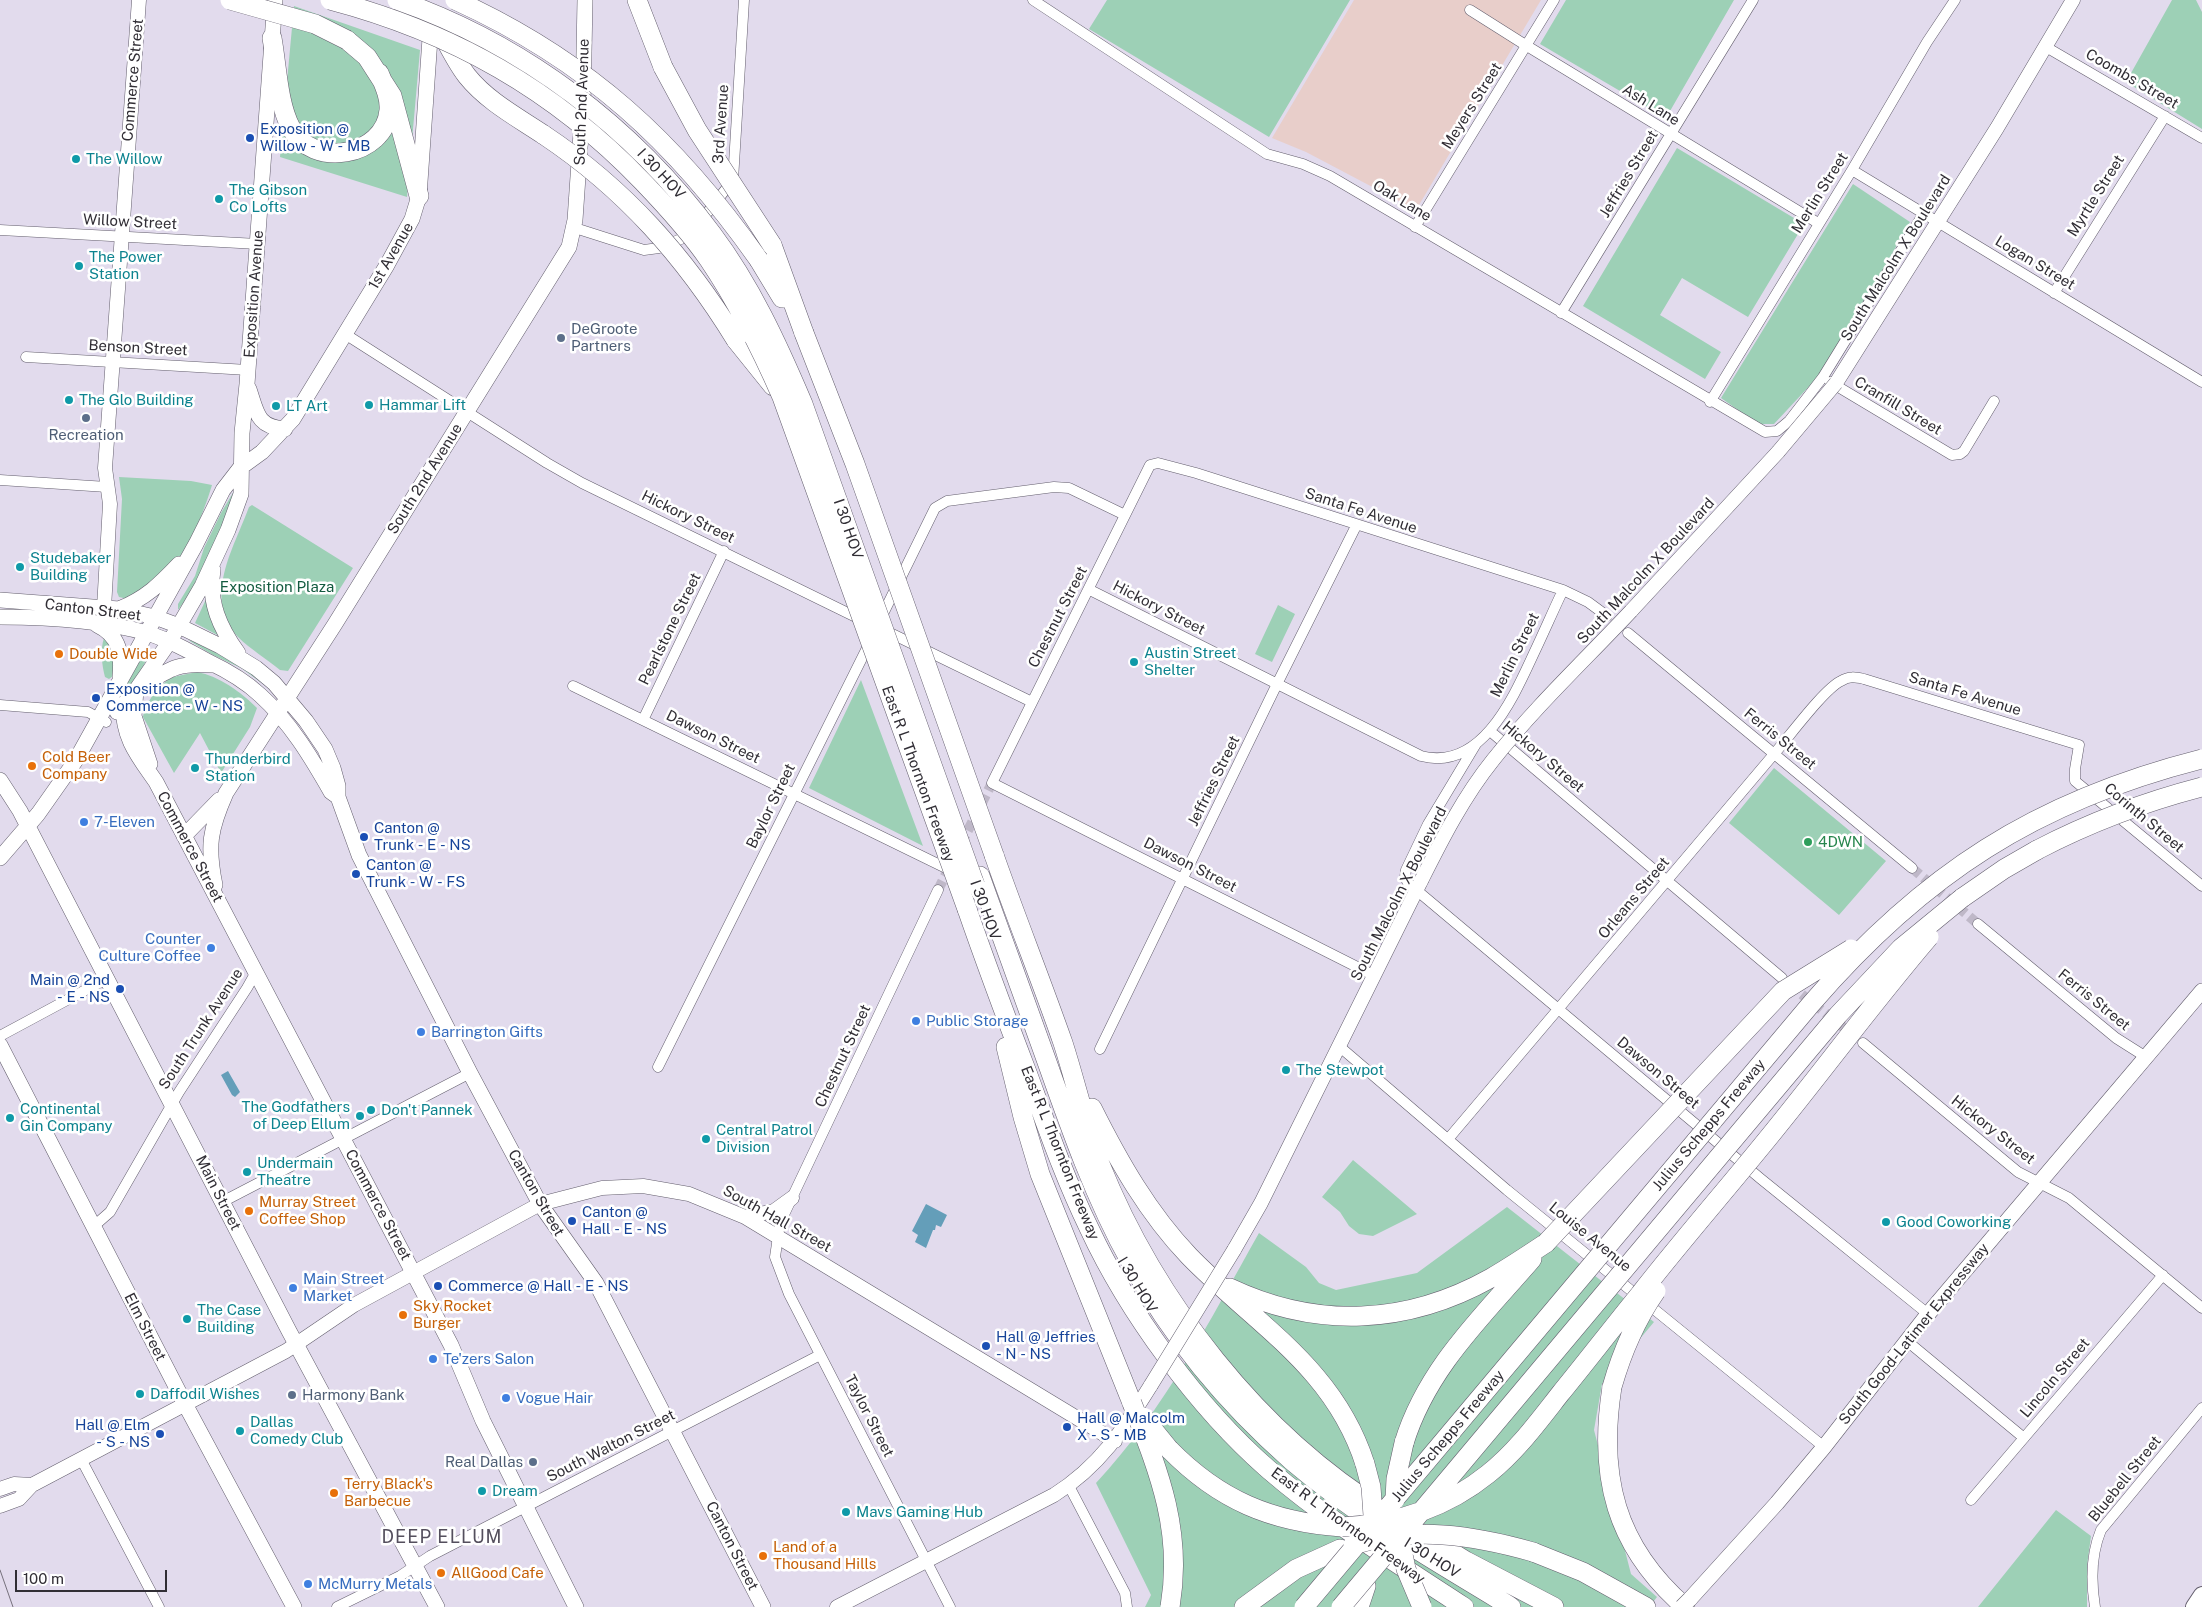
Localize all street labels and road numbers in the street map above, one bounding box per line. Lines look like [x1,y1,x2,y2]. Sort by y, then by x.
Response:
street label: Commerce Street [119,18,147,142]
street label: South 2nd Avenue [571,38,593,166]
street label: Coombs Street [2082,45,2182,113]
street label: Meyers Street [1438,59,1506,153]
street label: Ash Lane [1619,80,1683,130]
street label: 3rd Avenue [709,84,733,164]
street label: Jeffries Street [1596,127,1662,221]
street label: I 30 HOV [633,145,689,203]
street label: Merlin Street [1788,149,1852,237]
street label: Myrtle Street [2064,152,2128,240]
street label: South Malcolm X Boulevard [1837,171,1955,345]
street label: Oak Lane [1369,177,1435,225]
street label: Willow Street [83,211,177,233]
street label: 1st Avenue [365,219,417,293]
street label: Exposition Avenue [241,229,267,359]
street label: Logan Street [1992,232,2078,294]
street label: Benson Street [88,336,188,360]
street label: Cranfill Street [1851,373,1945,439]
street label: South 2nd Avenue [384,420,466,538]
street label: Santa Fe Avenue [1303,484,1419,538]
street label: Hickory Street [639,487,737,547]
street label: South Malcolm X Boulevard [1574,494,1718,648]
street label: I 30 HOV [829,497,867,561]
street label: Chestnut Street [1025,563,1091,671]
street label: Pearlstone Street [635,570,705,688]
street label: Hickory Street [1110,577,1208,639]
street label: Canton Street [44,595,142,625]
street label: Merlin Street [1487,610,1543,700]
street label: Santa Fe Avenue [1907,668,2023,720]
street label: East R L Thornton Freeway [878,683,958,865]
street label: Ferris Street [1740,704,1820,774]
street label: Dawson Street [663,707,763,767]
street label: Hickory Street [1498,718,1588,796]
street label: Jeffries Street [1184,733,1244,829]
street label: Baylor Street [743,761,799,851]
street label: Corinth Street [2100,779,2188,857]
street label: Commerce Street [153,788,227,906]
street label: South Malcolm X Boulevard [1347,804,1451,984]
street label: Dawson Street [1140,834,1240,896]
street label: Orleans Street [1595,853,1673,943]
street label: I 30 HOV [966,878,1004,942]
street label: South Trunk Avenue [155,965,247,1093]
street label: Ferris Street [2054,965,2134,1035]
street label: Chestnut Street [811,1002,875,1110]
street label: Dawson Street [1613,1033,1703,1113]
street label: Julius Schepps Freeway [1649,1056,1769,1194]
street label: East R L Thornton Freeway [1017,1063,1103,1243]
street label: Hickory Street [1948,1092,2038,1168]
street label: Commerce Street [341,1146,415,1264]
street label: Canton Street [504,1146,568,1240]
street label: Main Street [191,1153,245,1233]
street label: South Hall Street [720,1182,834,1256]
street label: Louise Avenue [1545,1198,1635,1276]
street label: South Good-Latimer Expressway [1835,1240,1993,1428]
street label: I 30 HOV [1113,1254,1161,1316]
street label: Elm Street [120,1290,170,1364]
street label: Lincoln Street [2017,1335,2093,1421]
street label: Julius Schepps Freeway [1388,1367,1508,1505]
street label: Taylor Street [841,1372,897,1460]
street label: South Walton Street [544,1406,678,1486]
street label: Bluebell Street [2085,1432,2165,1526]
street label: East R L Thornton Freeway [1267,1464,1429,1588]
street label: Canton Street [702,1499,762,1593]
street label: I 30 HOV [1401,1534,1463,1582]

